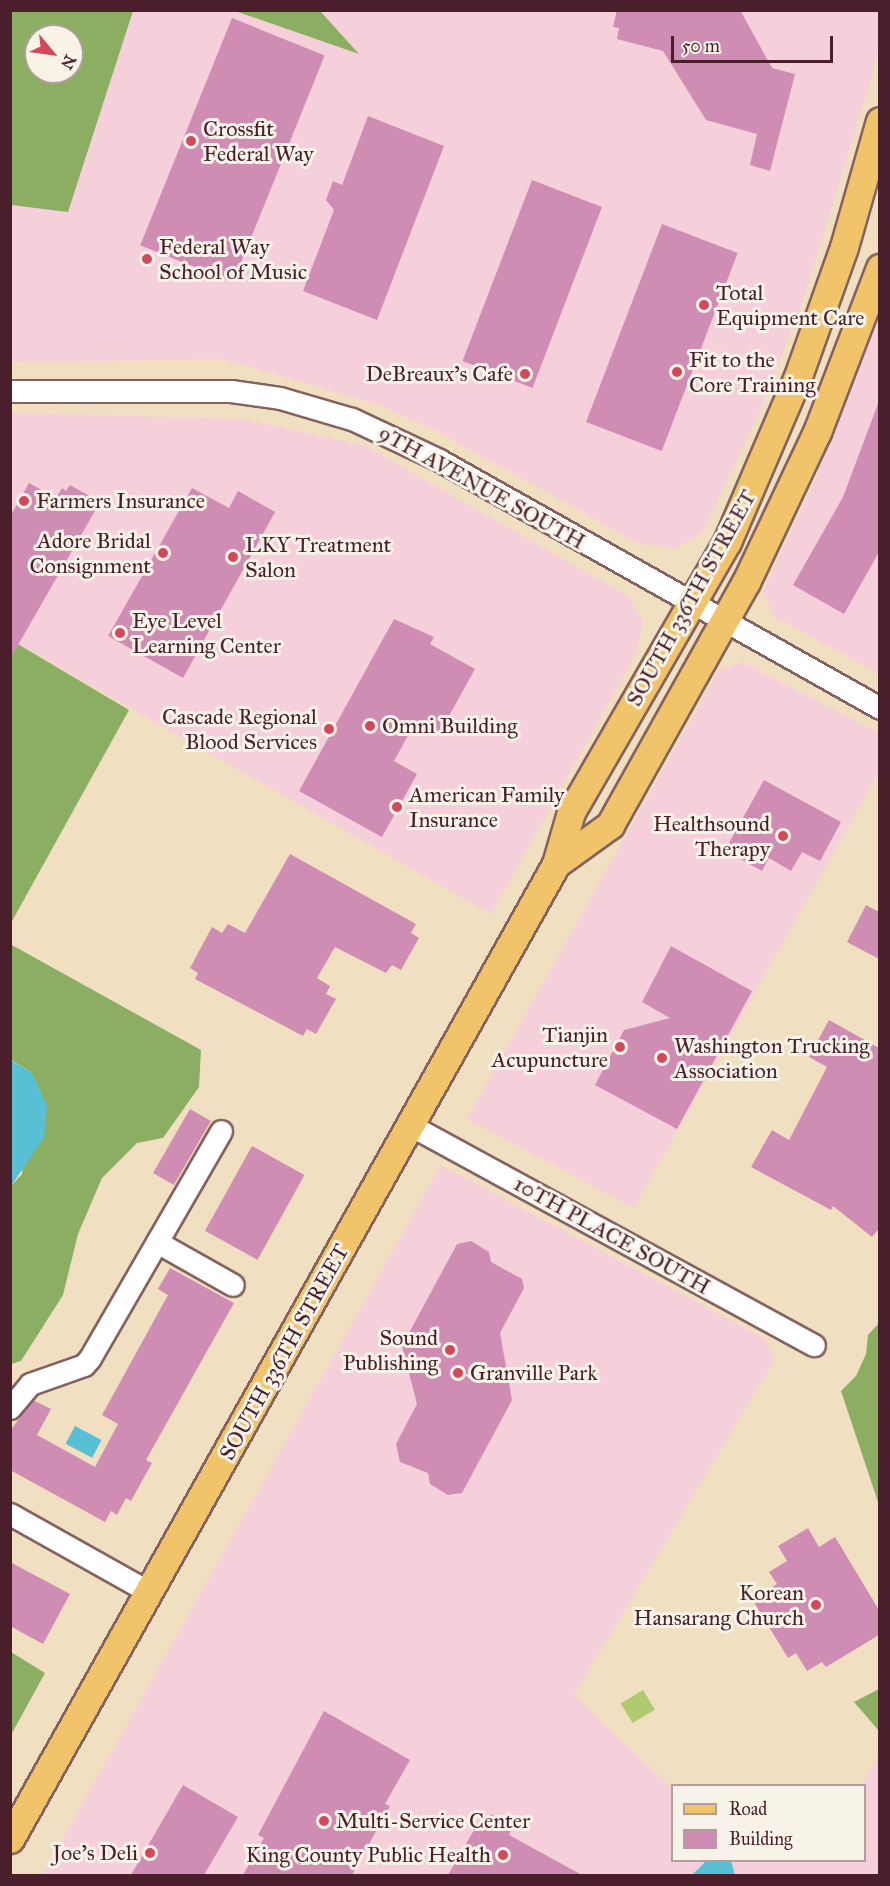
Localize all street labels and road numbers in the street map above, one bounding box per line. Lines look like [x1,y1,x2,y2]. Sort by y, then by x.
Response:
street label: 9TH AVENUE SOUTH [374,419,590,555]
street label: SOUTH 336TH STREET [621,485,761,711]
street label: 10TH PLACE SOUTH [509,1170,715,1300]
street label: SOUTH 336TH STREET [214,1239,354,1465]

